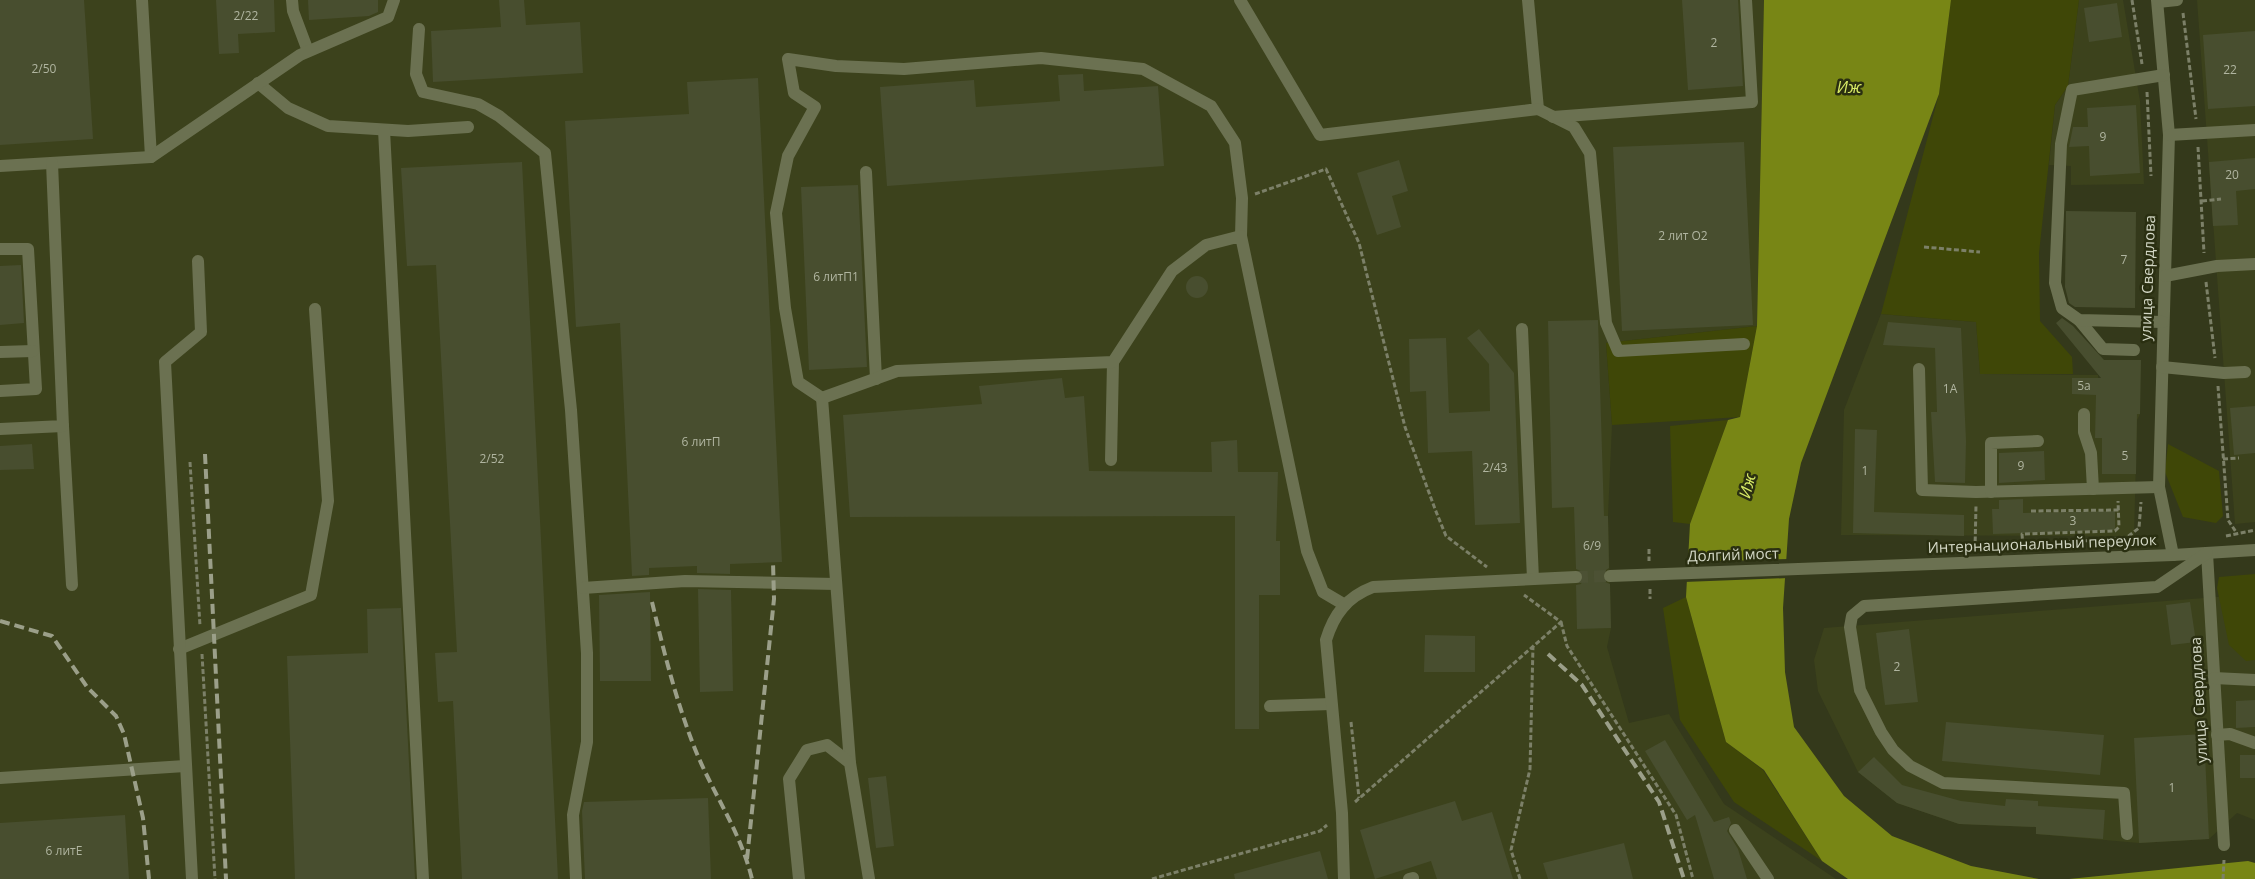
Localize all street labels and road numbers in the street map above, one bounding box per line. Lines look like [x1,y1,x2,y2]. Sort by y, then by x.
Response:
street label: улица Свердлова [2135,215,2159,341]
street label: Интернациональный переулок [1927,529,2157,557]
street label: Долгий мост [1687,542,1779,566]
street label: улица Свердлова [2185,637,2211,764]

